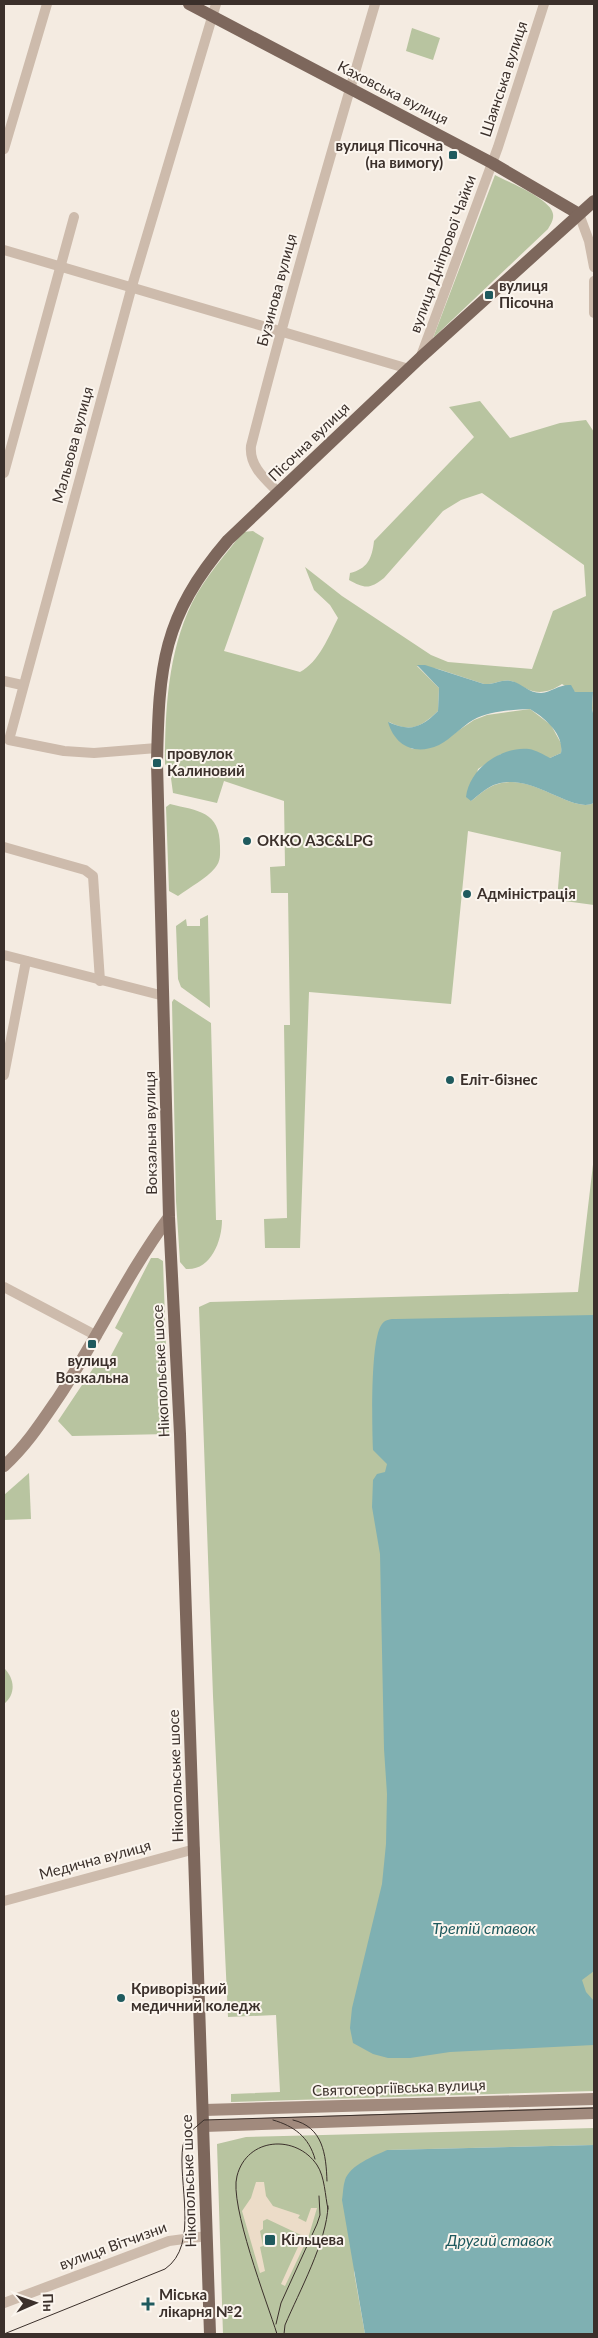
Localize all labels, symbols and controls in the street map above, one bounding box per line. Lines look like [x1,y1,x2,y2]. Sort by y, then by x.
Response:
street label: Шаянська вулиця [476,18,530,139]
street label: Каховська вулиця [335,56,452,128]
place label: вулиця Пісочна (на вимогу) [336,136,443,171]
marker: вулиця Пісочна (на вимогу) [447,149,459,161]
street label: вулиця Дніпрової Чайки [405,172,479,335]
street label: Бузинова вулиця [252,231,300,348]
place label: вулиця Пісочна [499,276,554,311]
marker: вулиця Пісочна [483,289,495,301]
street label: Мальвова вулиця [48,384,96,505]
street label: Пісочна вулиця [264,398,353,484]
place label: провулок Калиновий [167,744,245,779]
marker: провулок Калиновий [151,757,163,769]
place label: ОККО АЗС&LPG [257,831,373,849]
marker: ОККО АЗС&LPG [241,835,253,847]
place label: Адміністрація [476,884,576,902]
marker: Адміністрація [461,888,473,900]
place label: Еліт-бізнес [460,1070,538,1088]
street label: Вокзальна вулиця [140,1071,160,1195]
marker: Еліт-бізнес [444,1074,456,1086]
street label: Нікопольське шосе [148,1304,172,1438]
marker: вулиця Возкальна [86,1338,98,1350]
place label: вулиця Возкальна [55,1351,129,1386]
street label: Нікопольське шосе [164,1709,186,1843]
street label: Медична вулиця [37,1835,153,1883]
water label: Третій ставок [432,1918,536,1937]
place label: Криворізький медичний коледж [131,1979,261,2014]
marker: Криворізький медичний коледж [115,1992,127,2004]
street label: Святогеоргіївська вулиця [312,2075,486,2099]
street label: Нікопольське шосе [177,2114,199,2248]
street label: вулиця Вітчизни [57,2217,169,2273]
place label: Кільцева [281,2230,344,2248]
water label: Другий ставок [445,2230,552,2249]
marker: Кільцева [263,2233,277,2247]
north arrow [10,2278,60,2328]
place label: Міська лікарня №2 [159,2285,242,2320]
text: Пн [40,2293,57,2312]
marker: Міська лікарня №2 [141,2297,155,2311]

